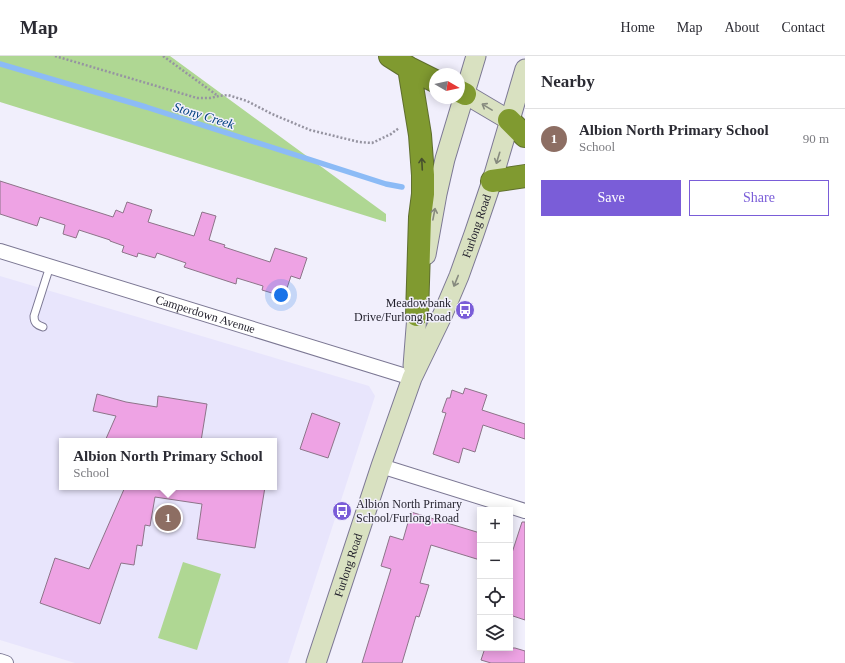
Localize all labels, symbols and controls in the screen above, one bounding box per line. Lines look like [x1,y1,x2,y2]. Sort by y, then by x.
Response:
text: Map [20,17,58,38]
text: Home [621,20,655,35]
text: Map [677,20,702,35]
text: About [724,20,759,35]
text: Contact [781,20,825,35]
north arrow [429,68,465,104]
text: Nearby [541,72,595,91]
water label: Stony Creek [172,99,236,132]
one-way arrow [481,103,493,111]
text: Albion North Primary School [579,122,769,138]
text: 1 [551,131,557,146]
text: 90 m [803,131,829,146]
text: School [579,139,615,154]
one-way arrow [494,151,501,164]
one-way arrow [418,158,426,171]
button: Save [541,180,681,216]
button: Share [689,180,829,216]
street label: Furlong Road [459,192,494,260]
one-way arrow [430,208,438,221]
one-way arrow [452,274,460,286]
your location [271,285,291,305]
street label: Camperdown Avenue [154,292,257,336]
place label: Meadowbank Drive/Furlong Road [354,296,451,324]
bus stop icon: Meadowbank Drive/Furlong Road [454,299,476,321]
popup [59,438,277,490]
text: Albion North Primary School [73,448,263,464]
text: School [73,465,109,480]
place label: Albion North Primary School/Furlong Road [356,497,462,525]
bus stop icon: Albion North Primary School/Furlong Road [331,500,353,522]
pin: 1 [155,503,181,533]
map controls [477,507,513,651]
button: + [477,507,513,543]
street label: Furlong Road [331,531,365,599]
button: − [477,543,513,579]
button: locate [477,579,513,615]
button: layers [477,615,513,651]

